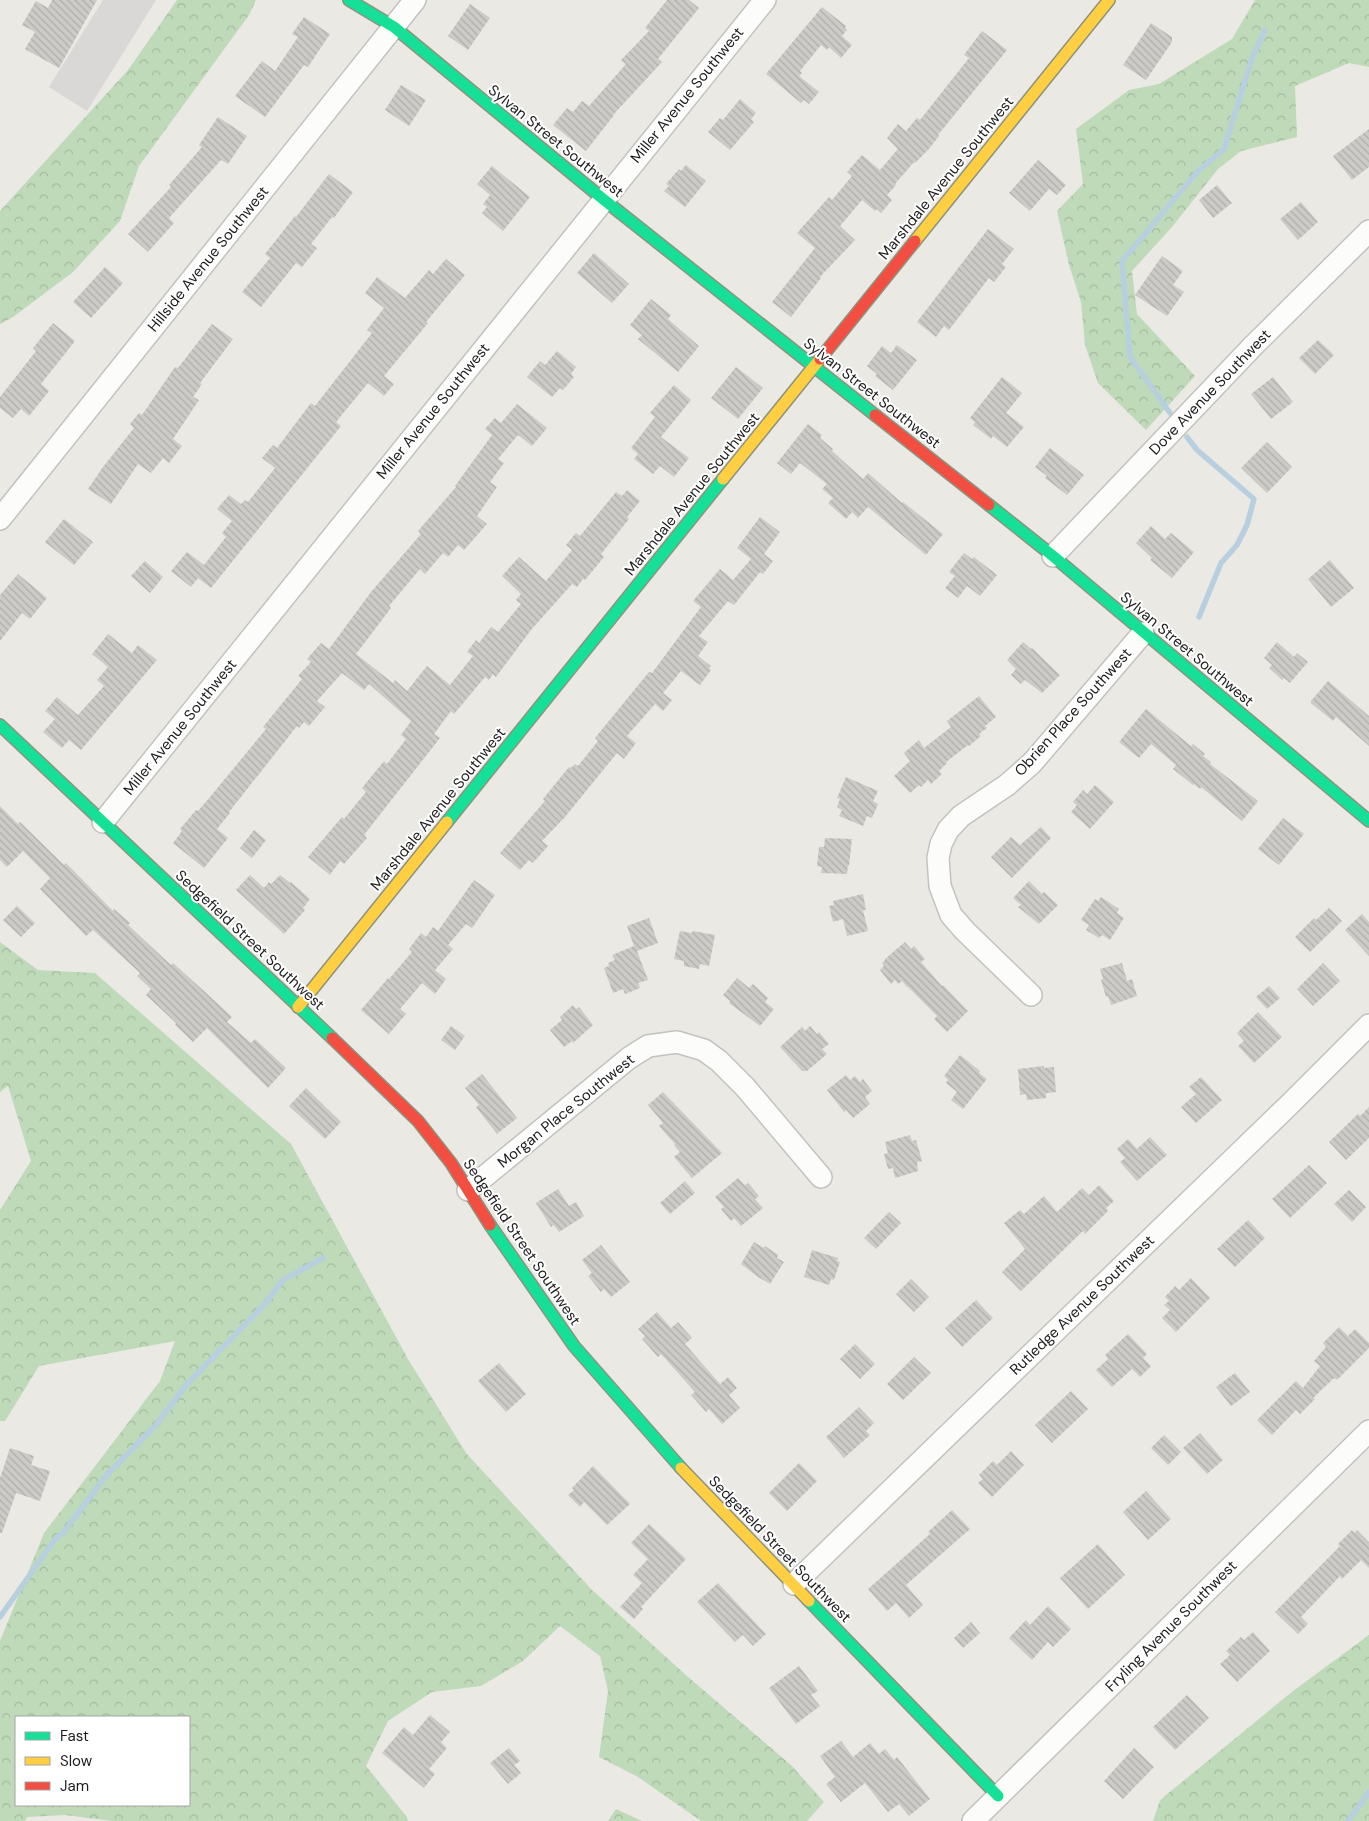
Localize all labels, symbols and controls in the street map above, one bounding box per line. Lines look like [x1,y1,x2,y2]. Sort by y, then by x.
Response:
street label: Miller Avenue Southwest [626,23,748,167]
street label: Sylvan Street Southwest [484,80,628,202]
street label: Marshdale Avenue Southwest [874,92,1018,264]
street label: Hillside Avenue Southwest [143,182,273,336]
street label: Dove Avenue Southwest [1145,325,1275,459]
street label: Sylvan Street Southwest [799,333,945,453]
street label: Miller Avenue Southwest [372,339,494,483]
street label: Marshdale Avenue Southwest [620,408,764,580]
street label: Sylvan Street Southwest [1116,587,1258,711]
street label: Obrien Place Southwest [1010,644,1136,780]
street label: Miller Avenue Southwest [119,655,241,799]
street label: Marshdale Avenue Southwest [366,723,510,895]
street label: Sedgefield Street Southwest [171,866,329,1015]
street label: Morgan Place Southwest [493,1049,639,1173]
street label: Sedgefield Street Southwest [459,1155,585,1329]
street label: Rutledge Avenue Southwest [1005,1230,1159,1379]
street label: Sedgefield Street Southwest [704,1471,856,1627]
street label: Fryling Avenue Southwest [1101,1556,1241,1696]
legend [15,1716,190,1806]
text: Fast [60,1726,89,1746]
text: Slow [60,1751,93,1771]
text: Jam [60,1776,89,1796]

